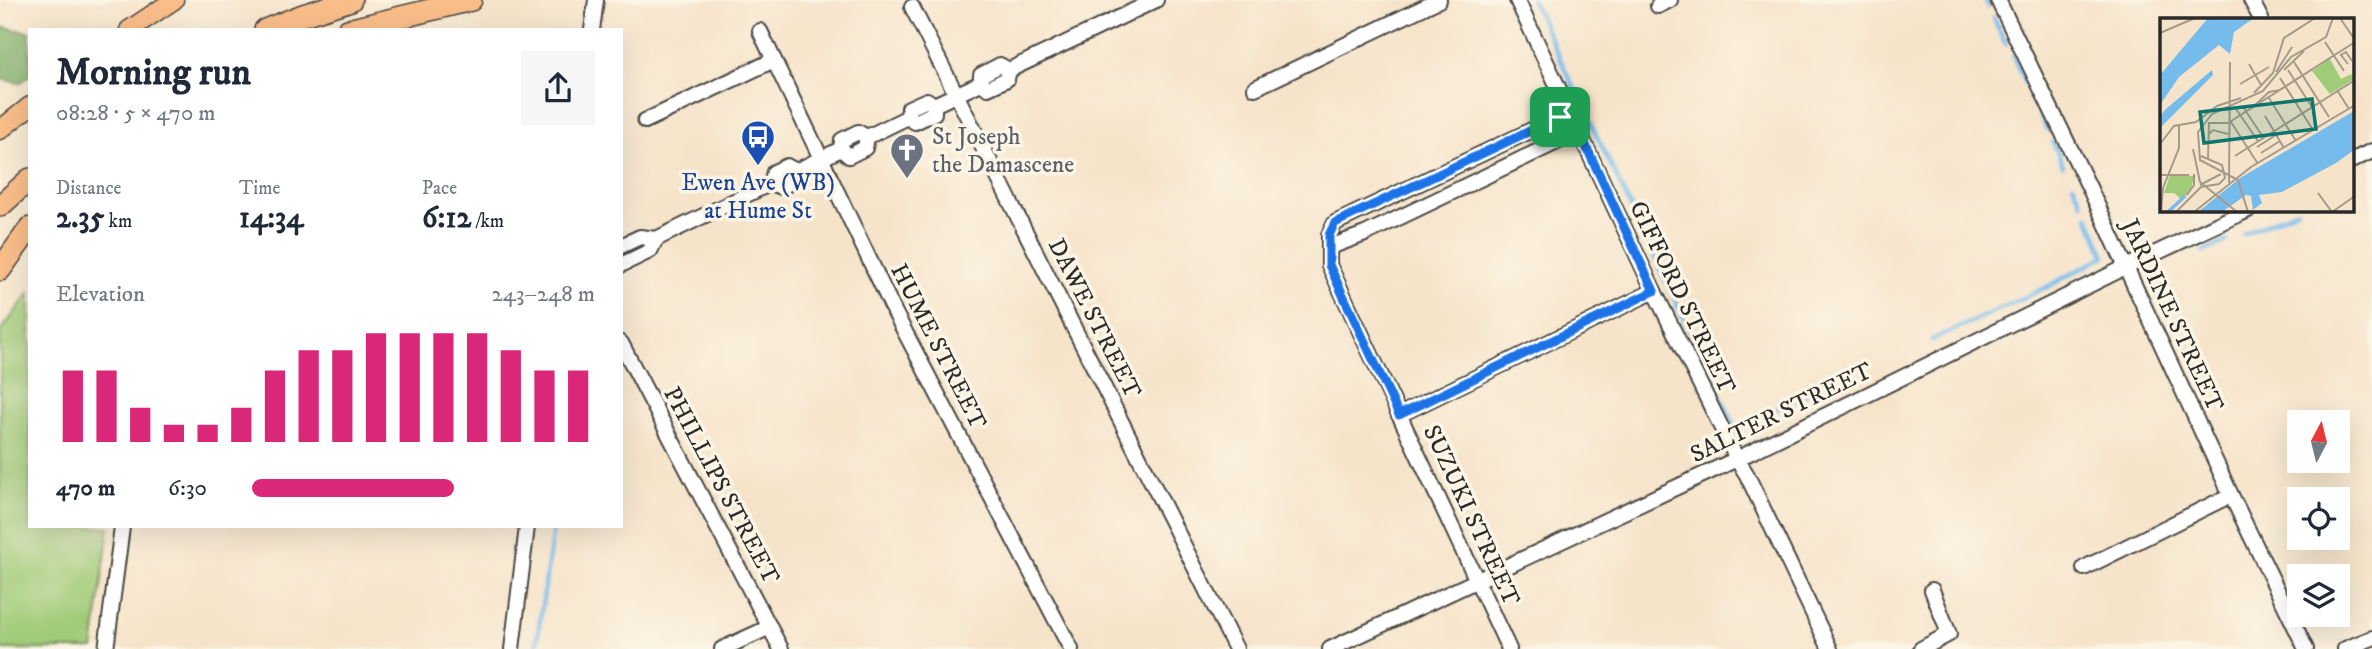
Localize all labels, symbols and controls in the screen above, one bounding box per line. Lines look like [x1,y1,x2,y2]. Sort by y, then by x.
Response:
inset map [2160,18,2354,212]
text: Morning run [56,49,251,97]
button: share [521,51,595,125]
pin [1530,87,1590,147]
icon: arrive [1541,98,1579,136]
text: 08:28 · 5 × 470 m [56,99,216,128]
bus stop icon: Ewen Ave (WB) at Hume St [739,118,777,167]
place label: St Joseph the Damascene [932,122,1074,180]
church icon: St Joseph the Damascene [888,131,926,180]
place label: Ewen Ave (WB) at Hume St [681,168,835,226]
text: Distance [56,177,121,200]
text: Time [239,177,280,200]
text: Pace [422,177,457,200]
street label: GIFFORD STREET [1622,196,1742,399]
text: 2.35 [56,200,104,237]
text: 14:34 [239,200,304,237]
text: 6:12 [422,200,471,237]
text: km [104,210,132,233]
text: /km [471,210,504,233]
street label: JARDINE STREET [2114,213,2230,416]
street label: DAWE STREET [1041,234,1147,403]
street label: HUME STREET [883,259,993,434]
text: Elevation [56,280,145,309]
text: 243–248 m [492,280,595,309]
street label: SALTER STREET [1686,356,1877,470]
street label: PHILLIPS STREET [656,382,786,589]
north arrow [2287,410,2350,472]
map controls [2287,410,2350,627]
street label: SUZUKI STREET [1416,420,1526,611]
text: 470 m [56,474,115,503]
text: 6:30 [168,474,207,503]
button: locate [2287,487,2350,550]
button: layers [2287,564,2350,627]

